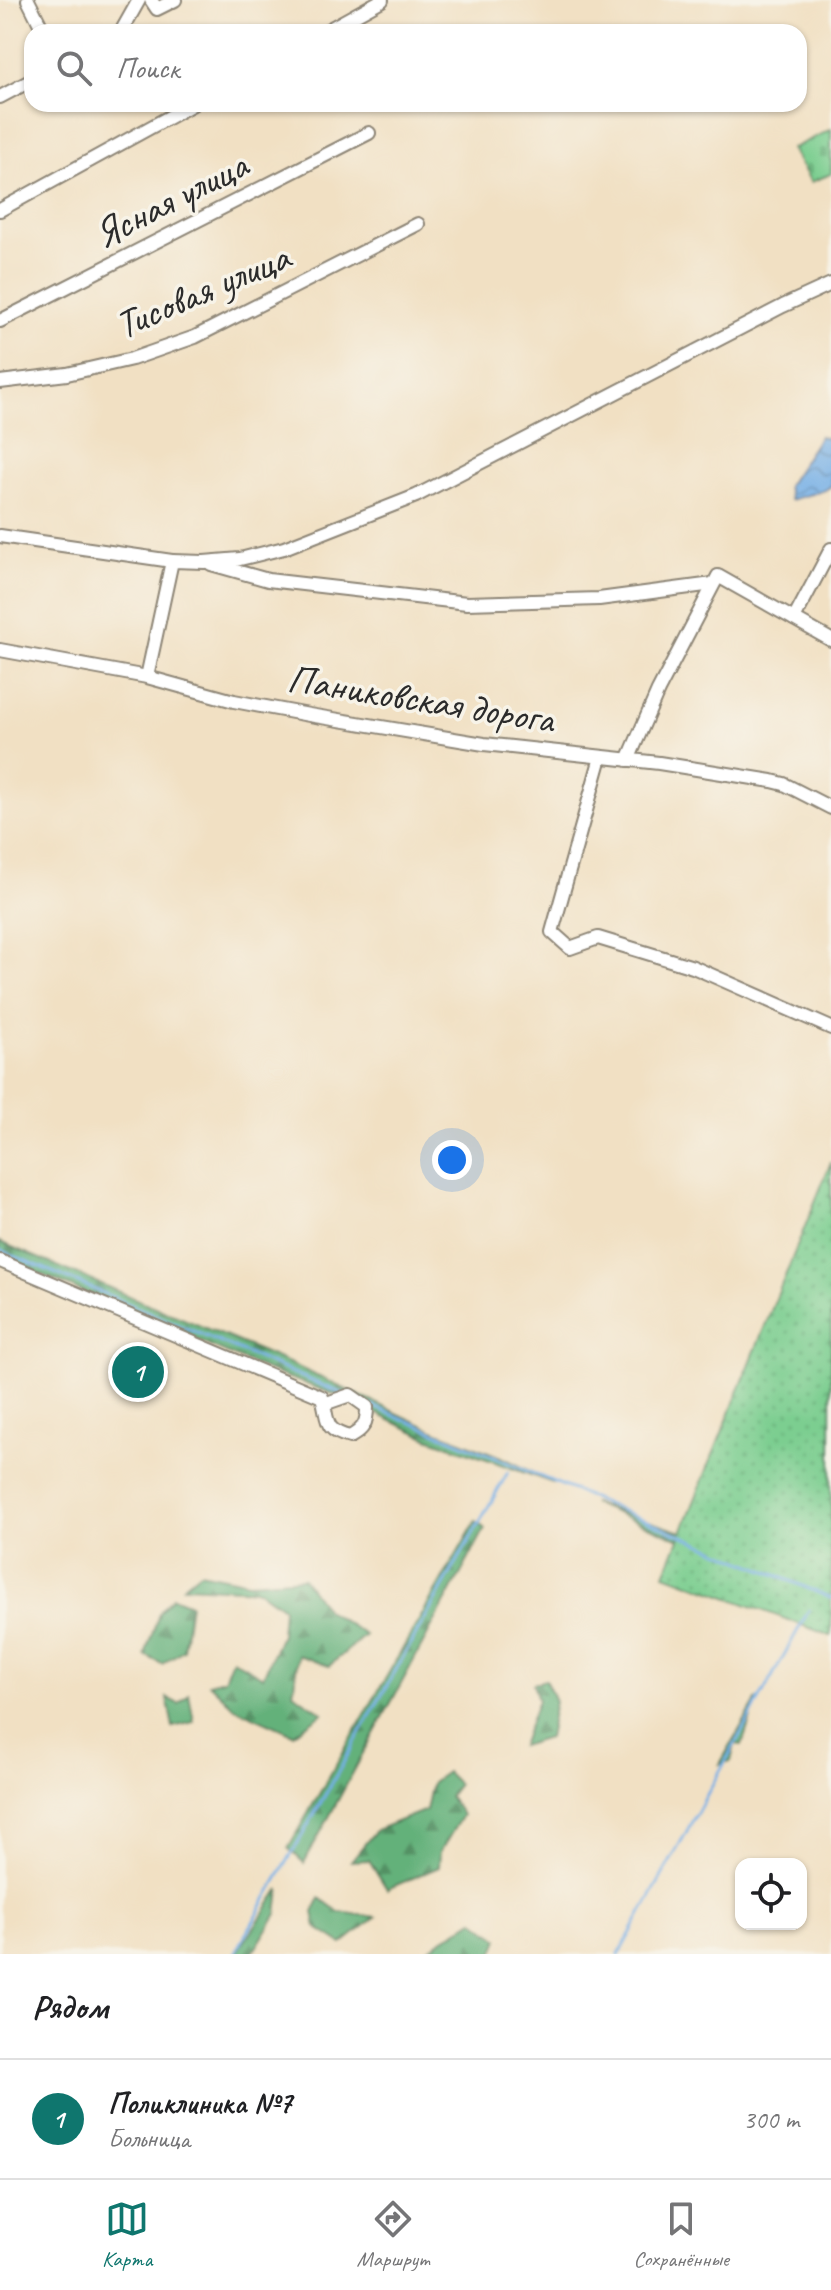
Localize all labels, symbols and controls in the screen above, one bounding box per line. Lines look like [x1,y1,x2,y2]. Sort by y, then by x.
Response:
search box [24,24,807,112]
icon: search [52,46,96,90]
text: Поиск [116,49,179,87]
street label: Ясная улица [85,139,258,260]
street label: Тисовая улица [108,231,299,350]
street label: Паниковская дорога [284,653,560,745]
your location [432,1140,472,1180]
pin: 1 [112,1342,164,1402]
map controls [735,1858,807,1930]
button: locate [735,1858,807,1930]
text: Рядом [32,1985,108,2028]
text: Поликлиника №7 [108,2084,292,2122]
text: 1 [52,2103,64,2136]
text: 300 m [743,2103,799,2136]
text: Больница [108,2122,190,2155]
tab: Карта [102,2197,152,2273]
tab: Маршрут [357,2197,429,2273]
tab: Сохранённые [633,2197,729,2273]

